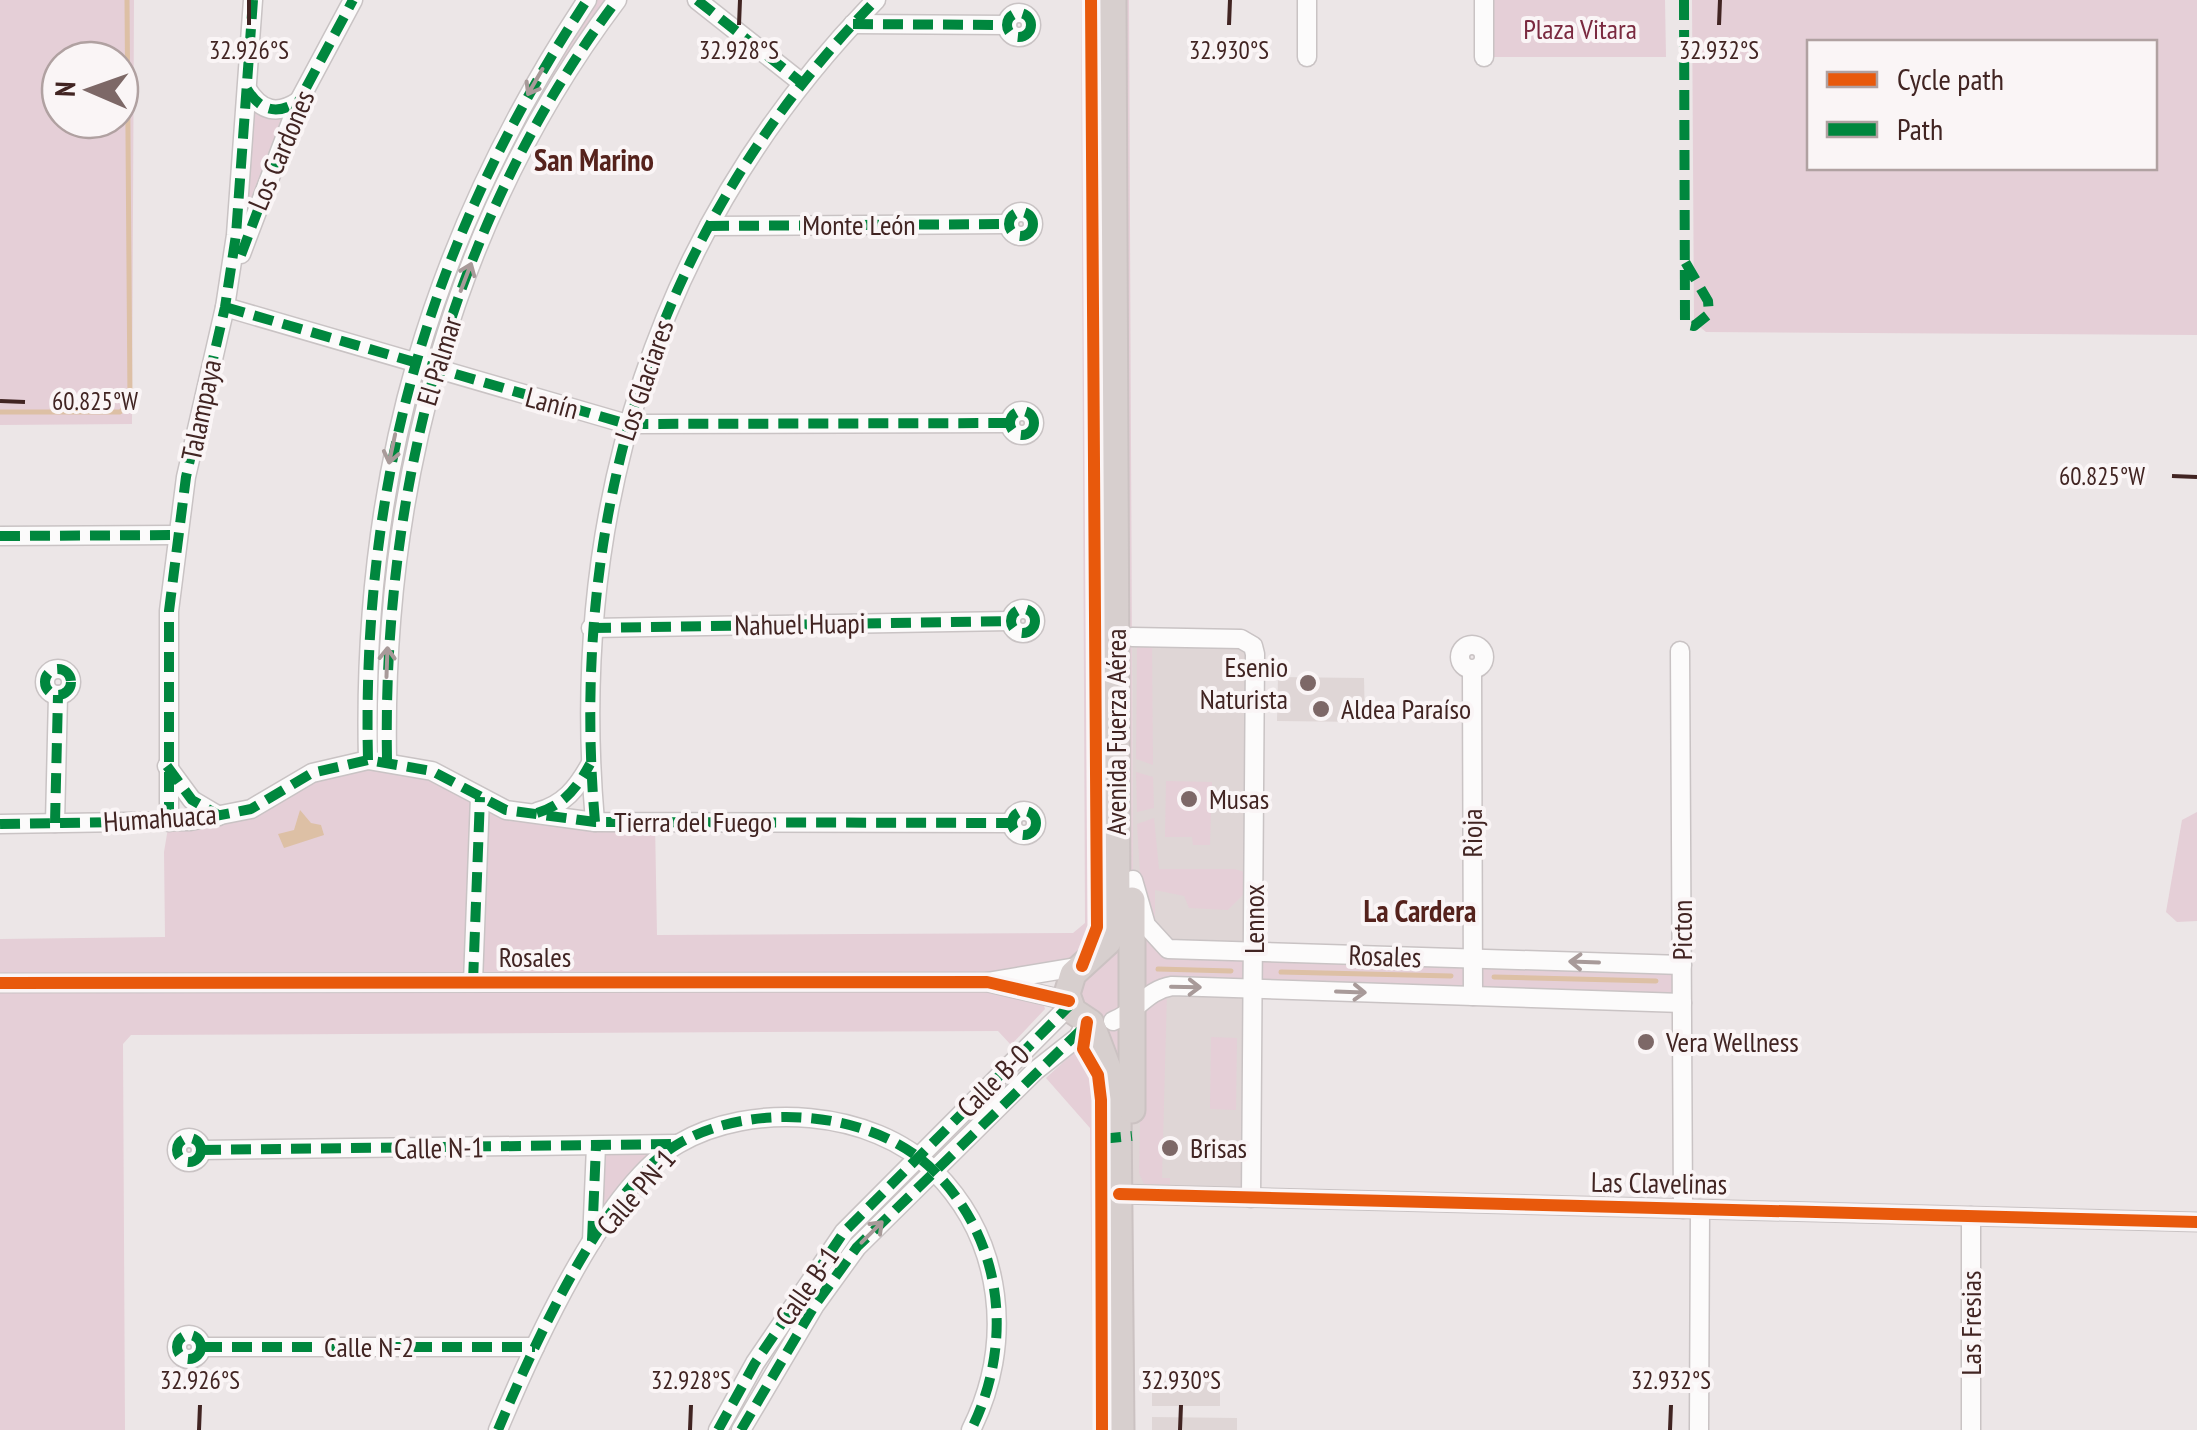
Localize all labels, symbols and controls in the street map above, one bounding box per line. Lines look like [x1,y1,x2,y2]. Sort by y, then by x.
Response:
park label: Plaza Vitara [1523,10,1637,47]
text: 32.926°S [209,34,289,66]
text: 32.928°S [699,34,779,66]
text: 32.930°S [1189,34,1269,66]
text: 32.932°S [1679,34,1759,66]
north arrow [40,40,140,140]
legend [1807,40,2157,170]
text: Cycle path [1897,59,2004,98]
one-way arrow [525,67,545,96]
text: N [46,81,83,97]
street label: Los Cardones [239,84,322,215]
text: Path [1897,109,1943,148]
district label: San Marino [534,140,654,179]
street label: Monte León [802,206,916,243]
one-way arrow [458,263,476,294]
street label: El Palmar [408,312,470,410]
street label: Los Glaciares [606,315,681,445]
street label: Talampaya [172,356,229,464]
street label: Lanín [522,378,583,427]
text: 60.825°W [52,385,138,417]
one-way arrow [382,432,401,464]
text: 60.825°W [2059,460,2145,492]
street label: Nahuel Huapi [734,604,866,643]
street label: Avenida Fuerza Aérea [1097,629,1134,835]
one-way arrow [378,647,397,679]
place label: Esenio Naturista [1200,648,1288,717]
marker: Esenio Naturista [1297,672,1319,694]
place label: Aldea Paraíso [1341,690,1471,727]
marker: Aldea Paraíso [1310,698,1332,720]
place label: Musas [1209,780,1269,817]
marker: Musas [1178,788,1200,810]
street label: Humahuaca [102,795,218,840]
street label: Tierra del Fuego [614,803,772,840]
street label: Rioja [1453,809,1490,857]
street label: Lennox [1235,884,1272,954]
district label: La Cardera [1364,891,1476,930]
street label: Picton [1663,900,1700,960]
street label: Rosales [1348,936,1422,975]
street label: Rosales [499,938,571,975]
one-way arrow [1569,953,1601,972]
one-way arrow [1168,978,1201,996]
one-way arrow [1334,983,1366,1002]
place label: Vera Wellness [1665,1023,1799,1060]
marker: Vera Wellness [1635,1031,1657,1053]
street label: Calle B-0 [948,1036,1037,1125]
street label: Calle N-1 [394,1128,484,1167]
place label: Brisas [1190,1129,1247,1166]
marker: Brisas [1159,1137,1181,1159]
street label: Calle PN-1 [588,1141,683,1243]
street label: Las Clavelinas [1591,1163,1728,1202]
one-way arrow [859,1221,883,1245]
street label: Calle B-1 [766,1239,847,1332]
street label: Las Fresias [1952,1271,1989,1375]
street label: Calle N-2 [324,1328,414,1365]
text: 32.926°S [160,1364,240,1396]
text: 32.928°S [651,1364,731,1396]
text: 32.930°S [1141,1364,1221,1396]
text: 32.932°S [1631,1364,1711,1396]

